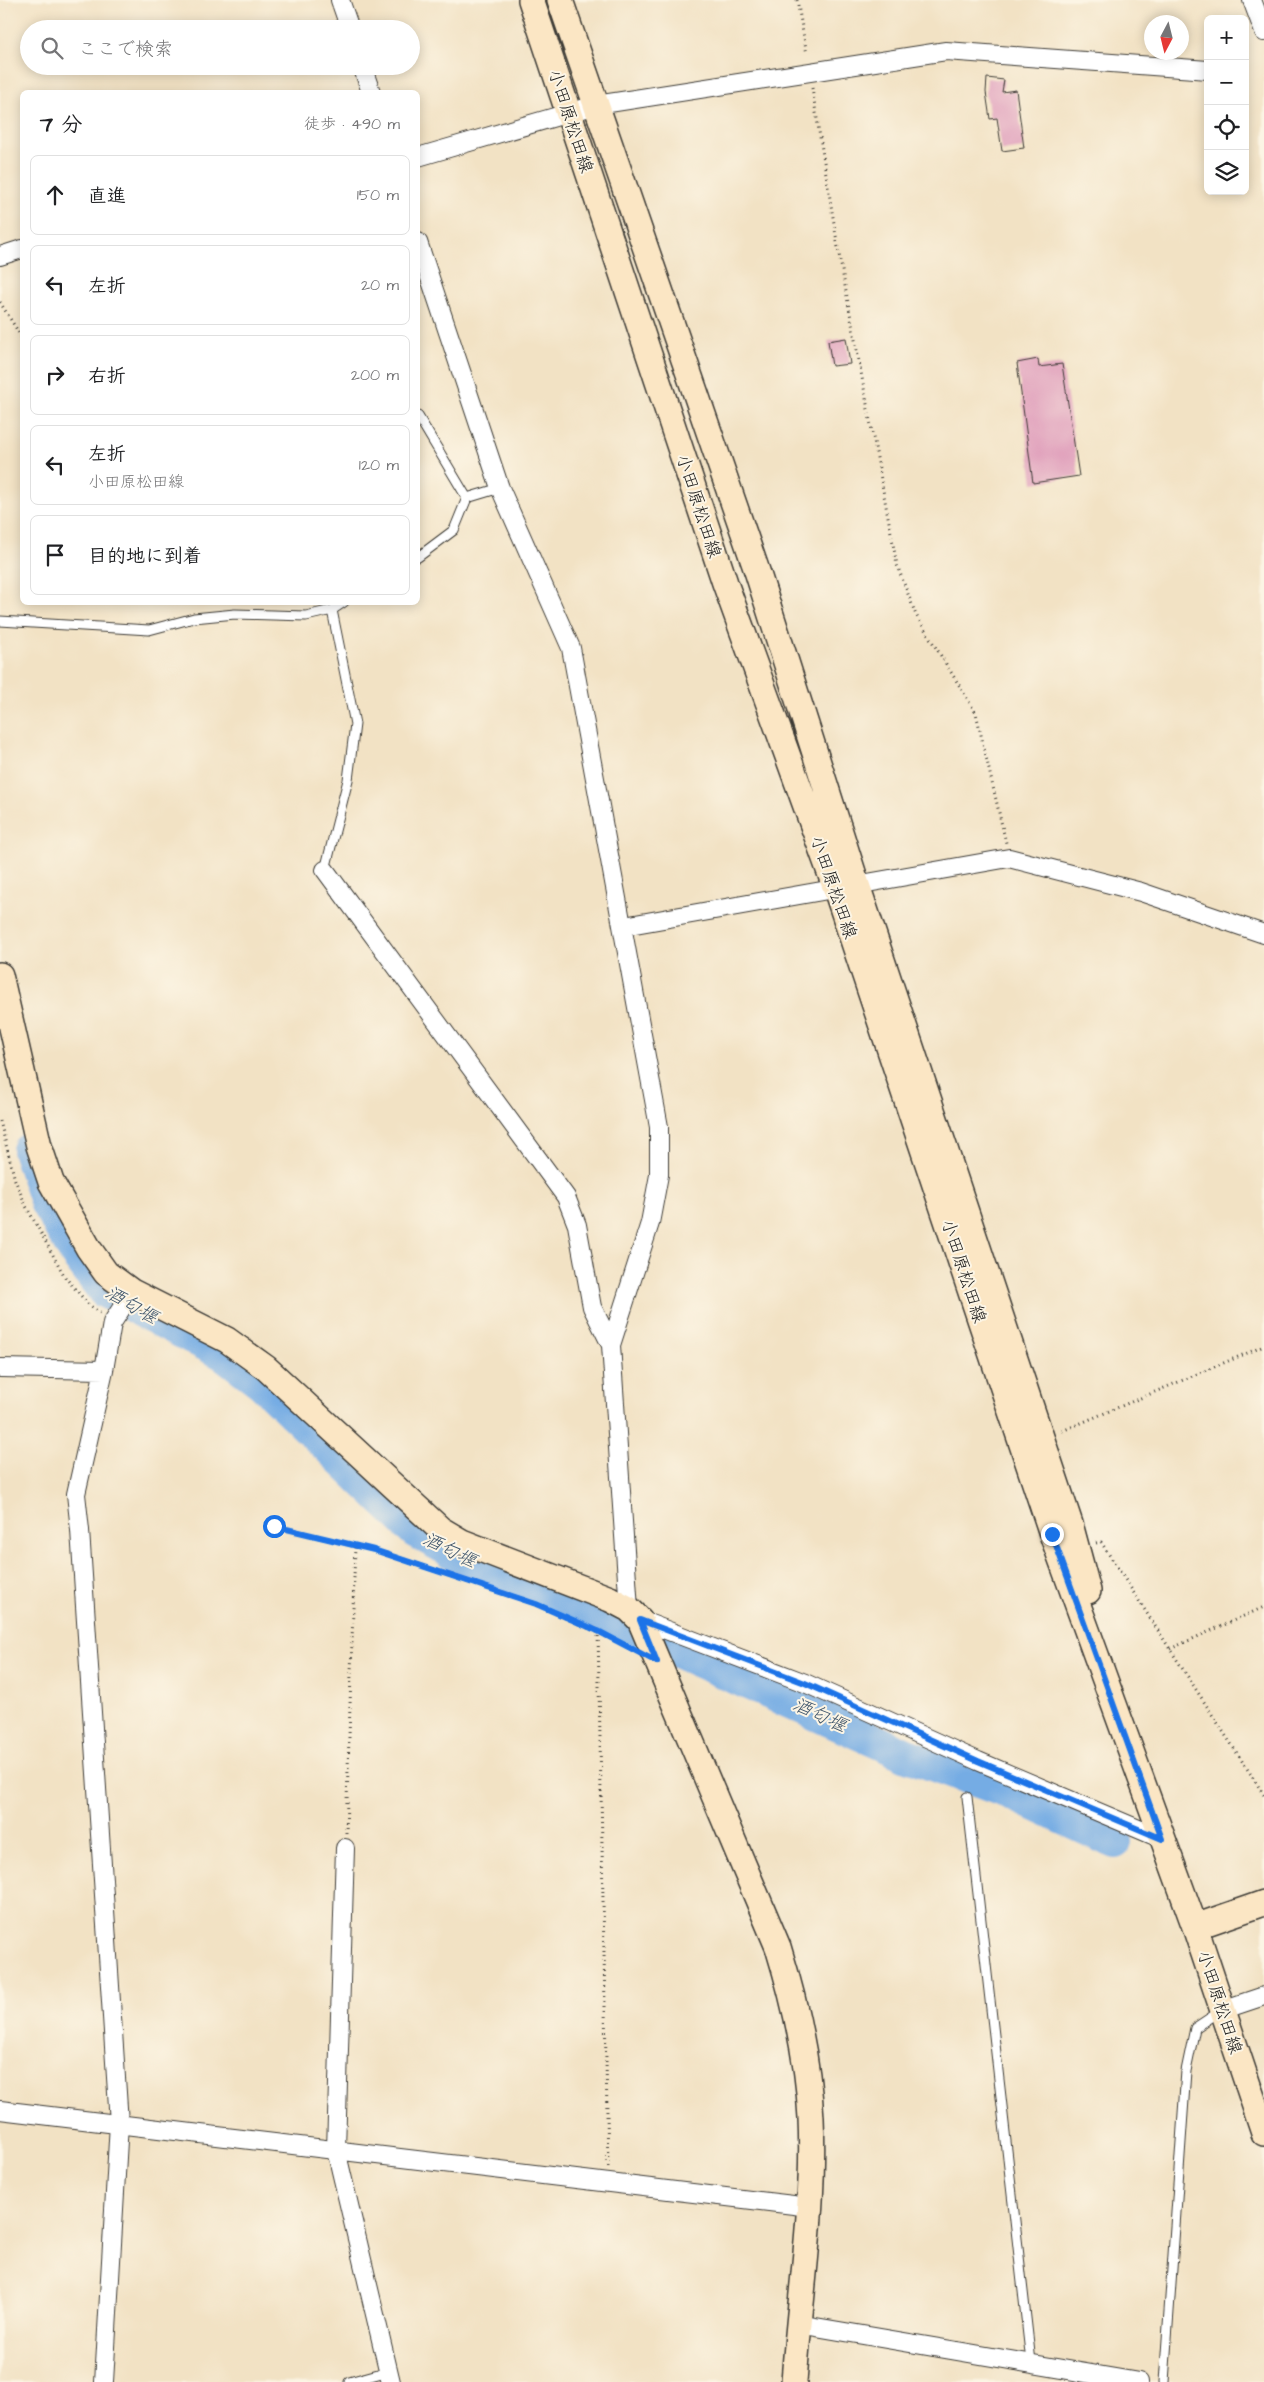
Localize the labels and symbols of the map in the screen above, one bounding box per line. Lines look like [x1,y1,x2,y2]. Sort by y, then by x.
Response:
north arrow [1144,15,1189,60]
street label: 小田原松田線 [542,66,599,176]
street label: 小田原松田線 [670,451,727,561]
street label: 小田原松田線 [804,832,863,942]
street label: 小田原松田線 [935,1216,992,1326]
water label: 酒匂堰 [100,1279,164,1332]
route start [263,1515,286,1538]
route end [1041,1523,1064,1546]
water label: 酒匂堰 [418,1526,483,1576]
water label: 酒匂堰 [788,1691,853,1740]
street label: 小田原松田線 [1191,1947,1248,2057]

